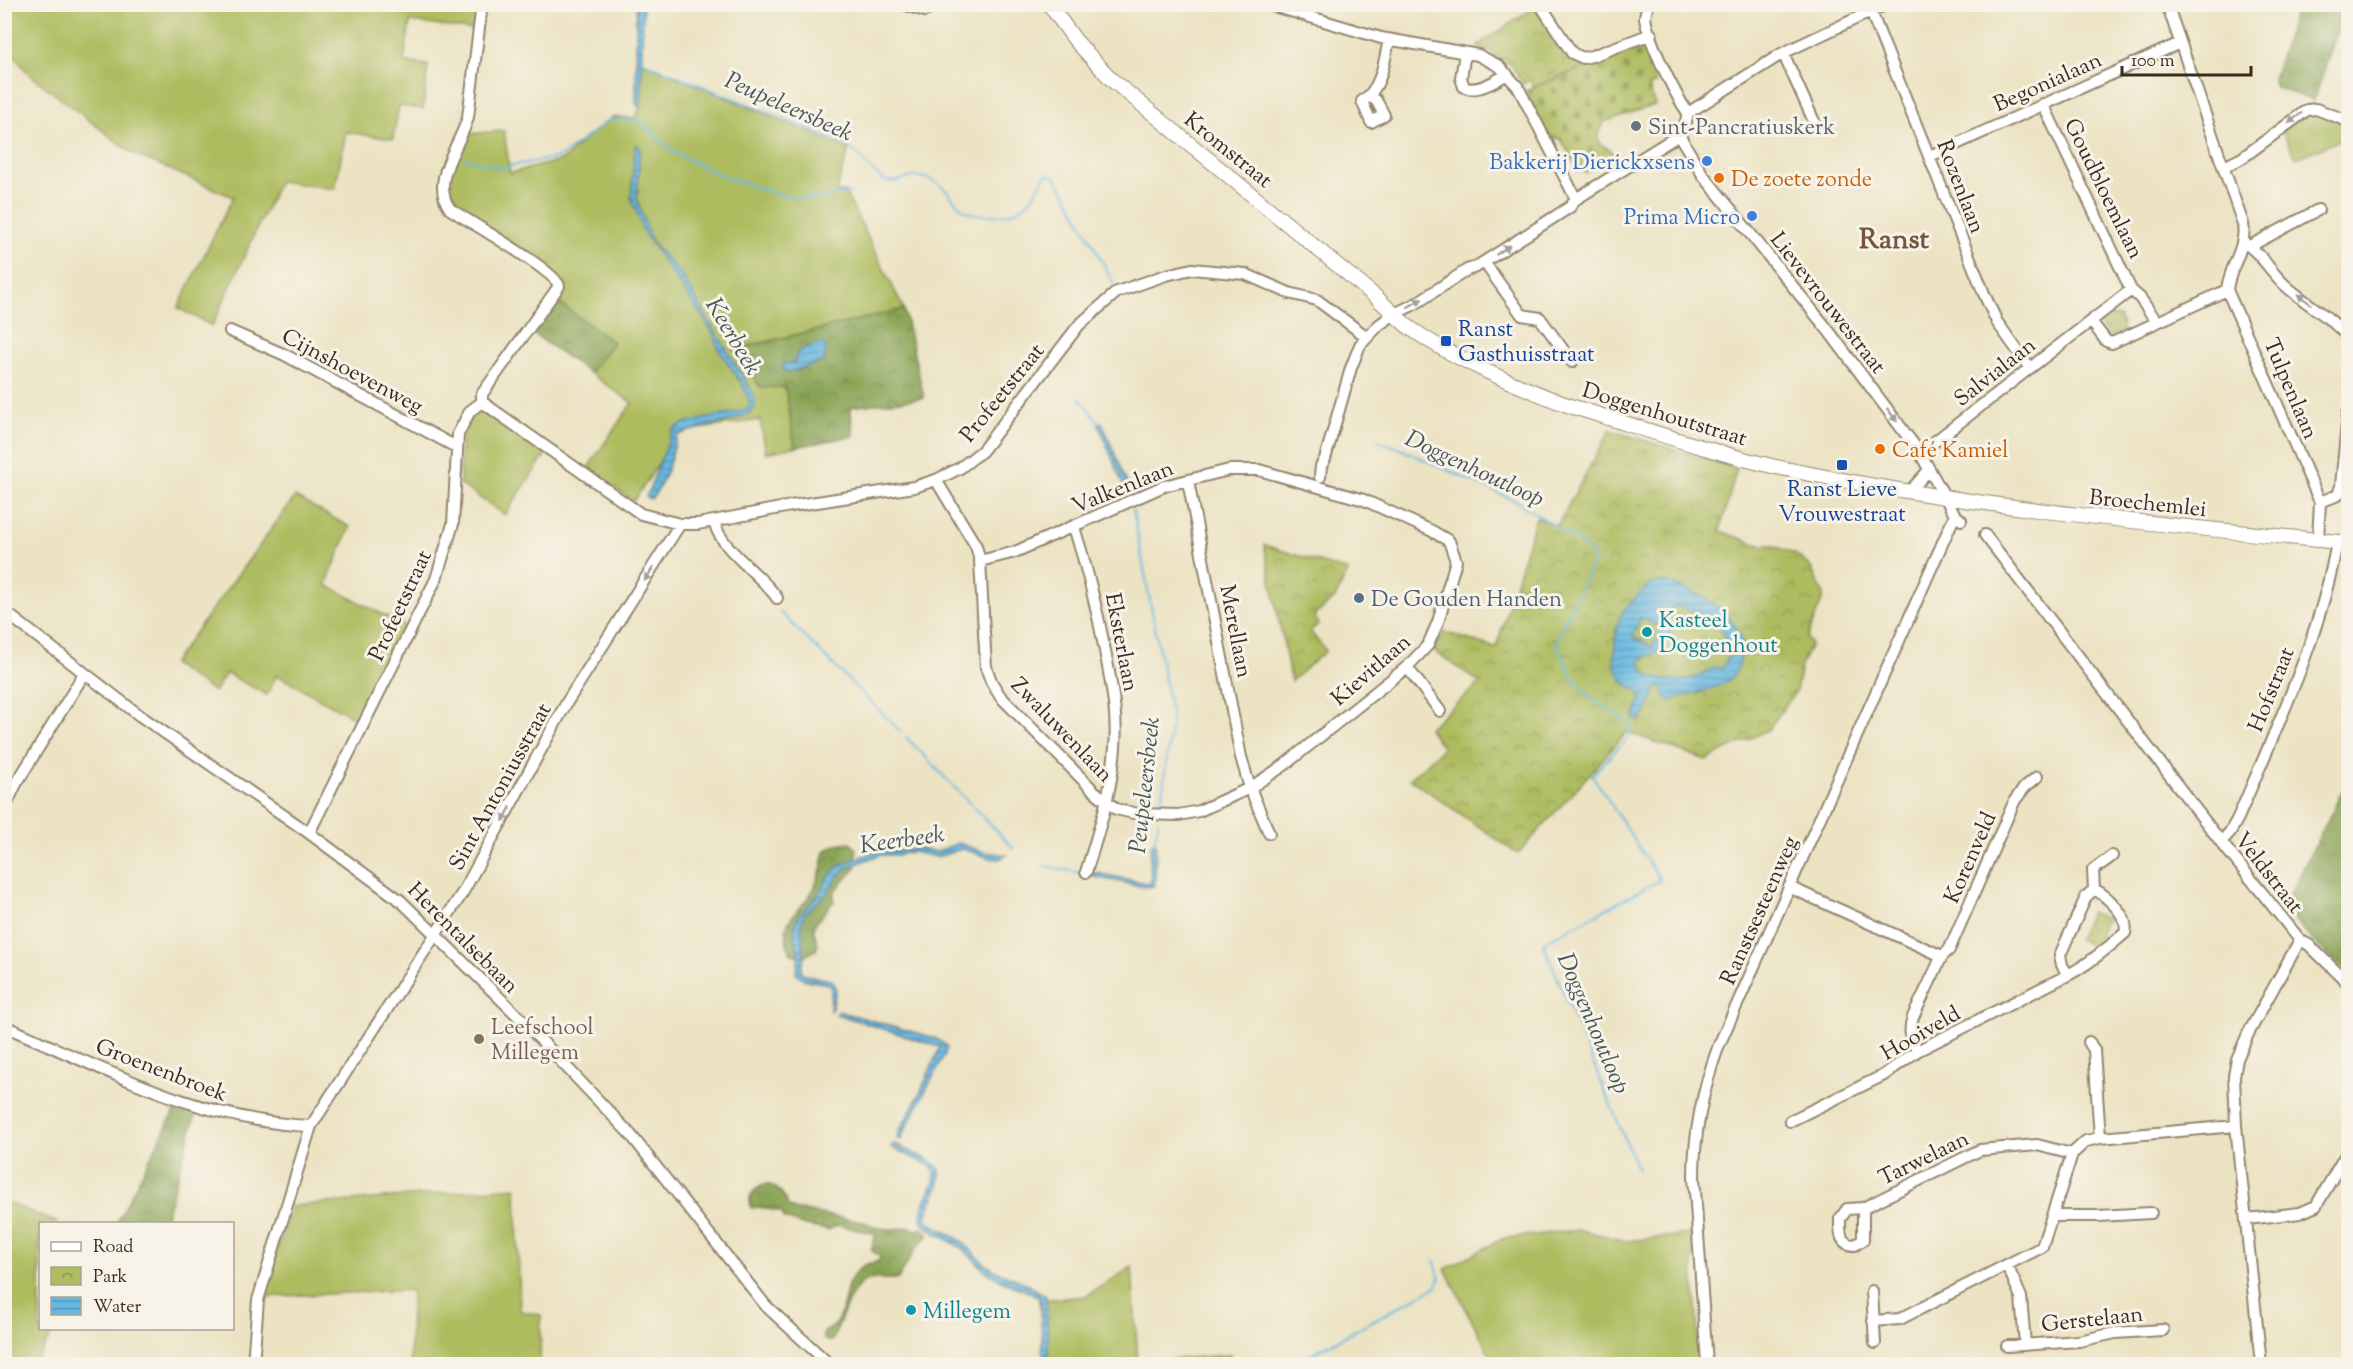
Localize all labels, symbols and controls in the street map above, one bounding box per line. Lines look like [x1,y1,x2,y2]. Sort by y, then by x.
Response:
scale bar [2122,39,2251,77]
street label: Begonialaan [1989,46,2108,122]
text: 100 m [2131,49,2175,75]
water label: Peupeleersbeek [719,64,858,151]
street label: Kromstraat [1176,106,1279,197]
one-way arrow [2287,111,2302,123]
place label: Sint-Pancratiuskerk [1648,113,1835,145]
street label: Goudbloemlaan [2054,114,2150,265]
marker: Sint-Pancratiuskerk [1629,119,1643,133]
street label: Rozenlaan [1927,136,1992,239]
place label: Bakkerij Dierickxsens [1489,148,1695,180]
marker: Bakkerij Dierickxsens [1700,154,1714,168]
place label: De zoete zonde [1731,165,1872,197]
marker: De zoete zonde [1712,171,1726,185]
place label: Prima Micro [1624,203,1740,235]
marker: Prima Micro [1745,209,1759,223]
district label: Ranst [1859,221,1929,261]
street label: Lievevrouwestraat [1761,226,1893,382]
one-way arrow [1494,244,1510,256]
water label: Keerbeek [696,292,769,382]
one-way arrow [2296,294,2311,306]
one-way arrow [1407,298,1424,308]
place label: Ranst Gasthuisstraat [1458,315,1595,372]
street label: Cijnshoevenweg [275,322,428,424]
street label: Salvialaan [1948,331,2044,416]
marker: Ranst Gasthuisstraat [1439,334,1453,348]
street label: Tulpenlaan [2254,334,2325,445]
street label: Profeetstraat [953,337,1054,450]
street label: Doggenhoutstraat [1578,376,1751,456]
one-way arrow [1886,407,1898,423]
water label: Doggenhoutloop [1399,423,1549,517]
place label: Café Kamiel [1892,436,2008,468]
marker: Café Kamiel [1873,442,1887,456]
street label: Valkenlaan [1067,454,1179,524]
marker: Ranst Lieve Vrouwestraat [1835,458,1849,472]
place label: Ranst Lieve Vrouwestraat [1778,475,1906,532]
street label: Broechemlei [2087,483,2208,527]
street label: Profeetstraat [362,545,442,667]
one-way arrow [643,565,654,582]
street label: Merellaan [1209,582,1259,681]
place label: De Gouden Handen [1371,585,1562,617]
street label: Eksterlaan [1095,591,1145,695]
marker: De Gouden Handen [1352,591,1366,605]
place label: Kasteel Doggenhout [1659,606,1778,663]
marker: Kasteel Doggenhout [1640,625,1654,639]
street label: Kievitlaan [1325,628,1419,715]
street label: Hofstraat [2241,642,2304,737]
street label: Zwaluwenlaan [1002,671,1120,791]
street label: Sint Antoniusstraat [442,697,561,877]
water label: Peupeleersbeek [1122,715,1170,855]
one-way arrow [502,805,512,822]
street label: Korenveld [1937,807,2006,909]
water label: Keerbeek [858,818,947,864]
street label: Veldstraat [2225,826,2310,922]
street label: Ranstsesteenweg [1714,831,1808,991]
street label: Herentalsebaan [399,876,525,1002]
water label: Doggenhoutloop [1547,948,1637,1100]
street label: Hooiveld [1876,999,1967,1070]
place label: Leefschool Millegem [491,1013,594,1070]
street label: Groenenbroek [90,1032,231,1112]
marker: Leefschool Millegem [472,1032,486,1046]
street label: Tarwelaan [1874,1124,1975,1195]
legend [39,1222,234,1330]
text: Road [93,1235,133,1261]
text: Park [93,1265,128,1291]
text: Water [93,1295,142,1321]
place label: Millegem [923,1297,1011,1329]
street label: Gerstelaan [2040,1300,2145,1342]
marker: Millegem [904,1303,918,1317]

